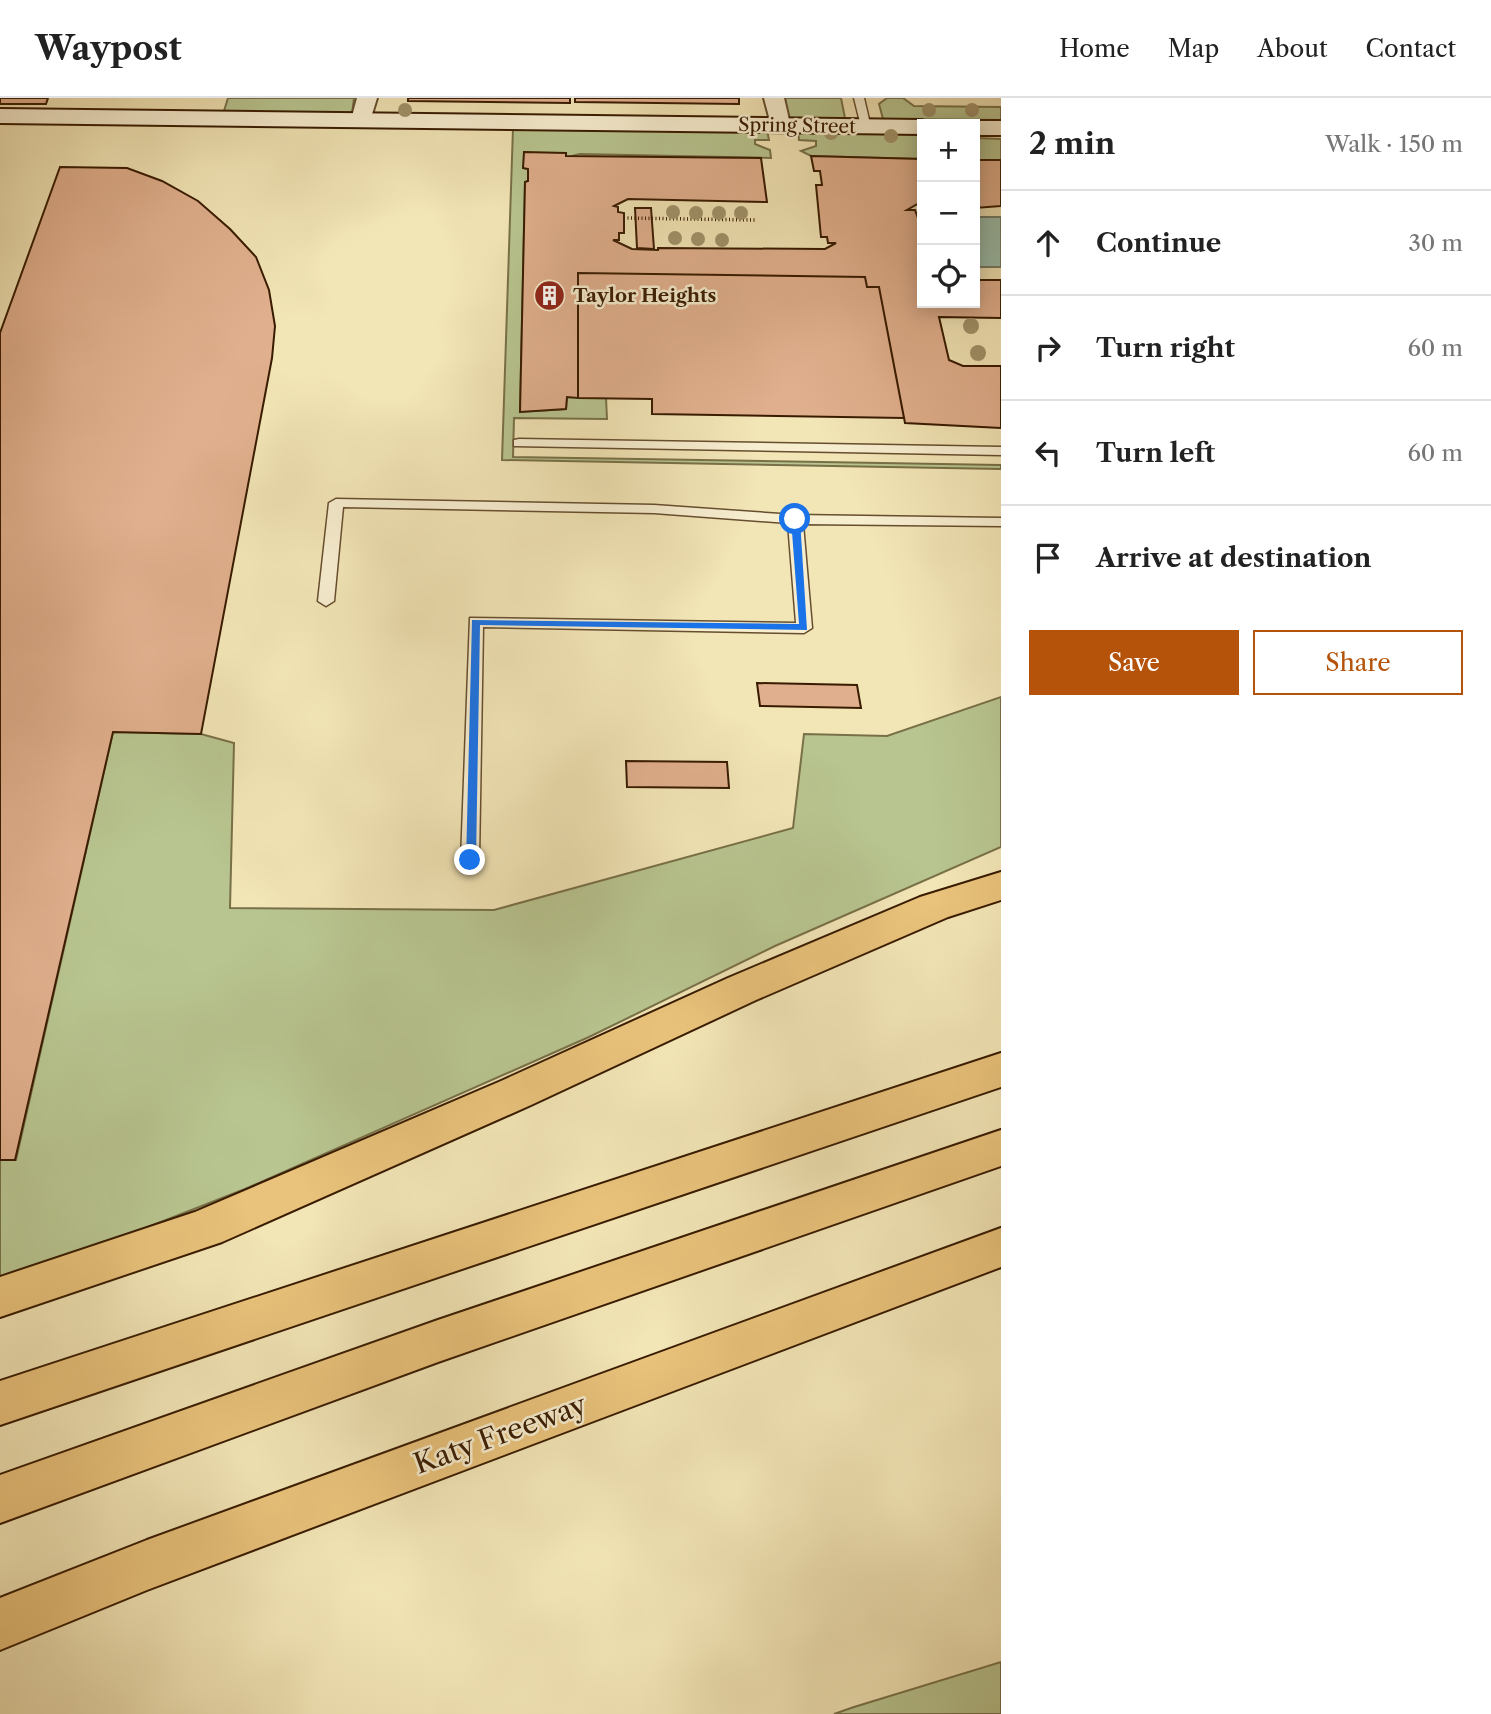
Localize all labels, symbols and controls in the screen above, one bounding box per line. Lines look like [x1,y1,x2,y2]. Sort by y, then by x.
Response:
text: Waypost [35,28,182,69]
text: Home [1059,34,1130,63]
text: Map [1168,34,1219,63]
text: About [1257,34,1328,63]
text: Contact [1366,34,1456,63]
street label: Spring Street [738,113,856,138]
map controls [917,119,980,308]
button: + [917,119,980,182]
text: 2 min [1029,125,1115,162]
text: Walk · 150 m [1325,130,1463,158]
button: − [917,182,980,245]
icon: ahead [1029,224,1067,262]
text: Continue [1096,227,1221,259]
text: 30 m [1408,229,1463,257]
button: locate [917,245,980,308]
building icon: Taylor Heights [533,278,567,312]
place label: Taylor Heights [573,284,717,307]
icon: right [1029,329,1067,367]
text: Turn right [1096,332,1235,364]
text: 60 m [1407,334,1463,362]
icon: left [1029,434,1067,472]
text: Turn left [1096,437,1215,469]
text: 60 m [1407,439,1463,467]
route start [779,503,810,534]
icon: arrive [1029,539,1067,577]
text: Arrive at destination [1096,542,1371,574]
button: Save [1029,630,1239,695]
button: Share [1253,630,1463,695]
route end [454,844,485,875]
street label: Katy Freeway [409,1387,591,1481]

